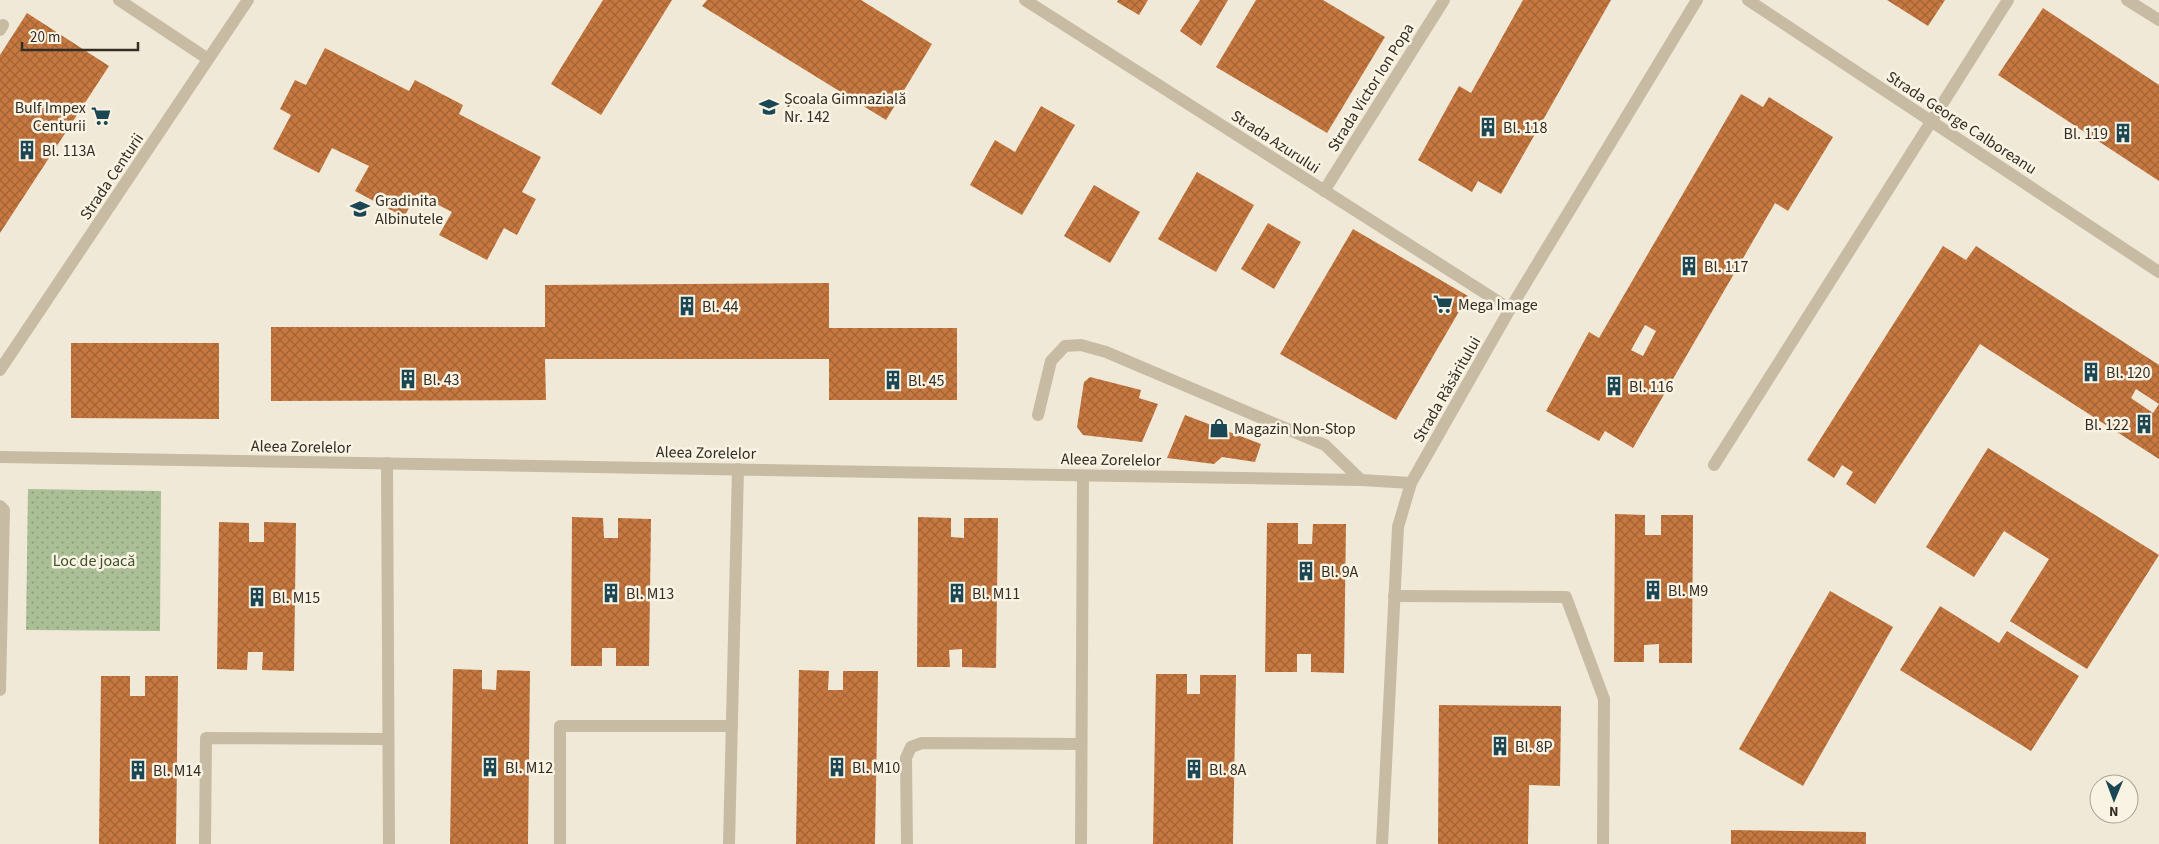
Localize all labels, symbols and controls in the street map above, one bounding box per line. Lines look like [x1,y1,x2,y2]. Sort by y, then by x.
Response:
street label: Strada Victor Ion Popa [1322,19,1419,156]
scale bar [22,20,139,52]
text: 20 m [30,27,60,48]
street label: Strada George Calboreanu [1882,66,2041,180]
place label: Școala Gimnazială Nr. 142 [784,88,906,128]
school or university icon: Școala Gimnazială Nr. 142 [758,96,780,118]
place label: Bulf Impex Centurii [15,97,86,137]
supermarket icon: Bulf Impex Centurii [90,105,112,127]
street label: Strada Azurului [1227,105,1324,179]
building icon: Bl. 118 [1477,116,1499,138]
place label: Bl. 118 [1503,117,1548,139]
building icon: Bl. 119 [2112,122,2134,144]
place label: Bl. 119 [2063,123,2108,145]
street label: Strada Centurii [75,129,149,224]
building icon: Bl. 113A [16,139,38,161]
place label: Bl. 113A [42,140,96,162]
place label: Gradinita Albinutele [375,190,443,230]
school or university icon: Gradinita Albinutele [349,198,371,220]
building icon: Bl. 117 [1678,255,1700,277]
place label: Bl. 117 [1704,256,1749,278]
supermarket icon: Mega Image [1432,293,1454,315]
place label: Mega Image [1458,294,1538,316]
building icon: Bl. 44 [676,295,698,317]
place label: Bl. 44 [702,296,739,318]
street label: Strada Răsăritului [1408,332,1486,447]
building icon: Bl. 120 [2080,361,2102,383]
place label: Bl. 120 [2106,362,2151,384]
building icon: Bl. 43 [397,368,419,390]
place label: Bl. 43 [423,369,460,391]
building icon: Bl. 45 [882,369,904,391]
place label: Bl. 45 [908,370,945,392]
building icon: Bl. 116 [1603,375,1625,397]
place label: Bl. 116 [1629,376,1674,398]
building icon: Bl. 122 [2133,413,2155,435]
place label: Bl. 122 [2084,414,2129,436]
shop icon: Magazin Non-Stop [1208,417,1230,439]
place label: Magazin Non-Stop [1234,418,1356,440]
street label: Aleea Zorelelor [251,435,352,459]
street label: Aleea Zorelelor [656,441,757,465]
street label: Aleea Zorelelor [1061,448,1162,472]
park label: Loc de joacă [53,550,135,572]
building icon: Bl. 9A [1295,560,1317,582]
place label: Bl. 9A [1321,561,1359,583]
building icon: Bl. M9 [1642,579,1664,601]
place label: Bl. M9 [1668,580,1708,602]
building icon: Bl. M13 [600,582,622,604]
building icon: Bl. M11 [946,582,968,604]
place label: Bl. M13 [626,583,674,605]
place label: Bl. M11 [972,583,1020,605]
building icon: Bl. M15 [246,586,268,608]
place label: Bl. M15 [272,587,320,609]
building icon: Bl. 8P [1489,735,1511,757]
place label: Bl. 8P [1515,736,1553,758]
building icon: Bl. M12 [479,756,501,778]
building icon: Bl. M10 [826,756,848,778]
place label: Bl. M12 [505,757,553,779]
place label: Bl. M10 [852,757,900,779]
building icon: Bl. 8A [1183,758,1205,780]
building icon: Bl. M14 [127,759,149,781]
place label: Bl. 8A [1209,759,1247,781]
place label: Bl. M14 [153,760,201,782]
north arrow [2089,774,2139,824]
text: N [2109,801,2119,821]

